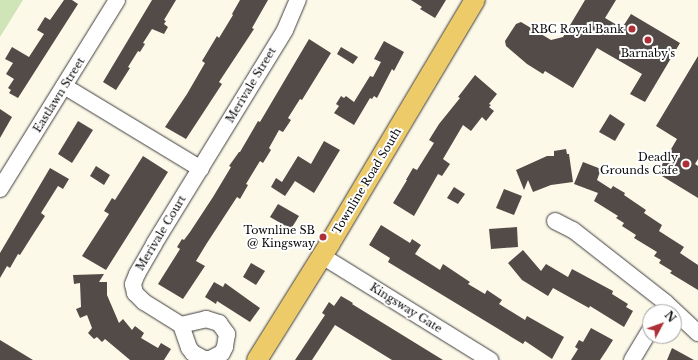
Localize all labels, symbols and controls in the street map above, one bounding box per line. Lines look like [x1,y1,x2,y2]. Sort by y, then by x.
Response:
place label: RBC Royal Bank [531,22,624,36]
marker: RBC Royal Bank [627,24,637,34]
marker: Barnaby's [643,35,653,45]
street label: Merivale Street [223,45,279,125]
place label: Barnaby's [621,46,675,60]
street label: Eastlawn Street [31,55,87,135]
street label: Townline Road South [330,125,404,237]
place label: Deadly Grounds Cafe [600,151,678,177]
marker: Deadly Grounds Cafe [681,159,691,169]
street label: Merivale Court [133,193,189,273]
place label: Townline SB @ Kingsway [244,224,315,250]
marker: Townline SB @ Kingsway [318,232,328,242]
street label: Kingsway Gate [367,280,445,336]
north arrow [642,304,682,344]
text: N [662,308,679,325]

